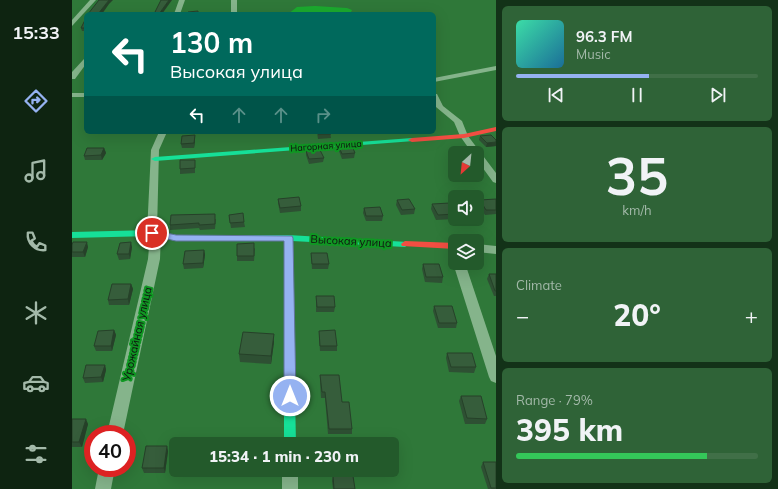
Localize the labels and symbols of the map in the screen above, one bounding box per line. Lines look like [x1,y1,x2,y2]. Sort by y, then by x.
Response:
street label: Нагорная улица [290,138,362,154]
north arrow [448,146,484,182]
pin [135,216,169,250]
street label: Высокая улица [310,232,392,250]
street label: Урожайная улица [119,286,155,383]
position arrow [269,375,311,417]
speed limit sign: 40 [84,425,136,477]

